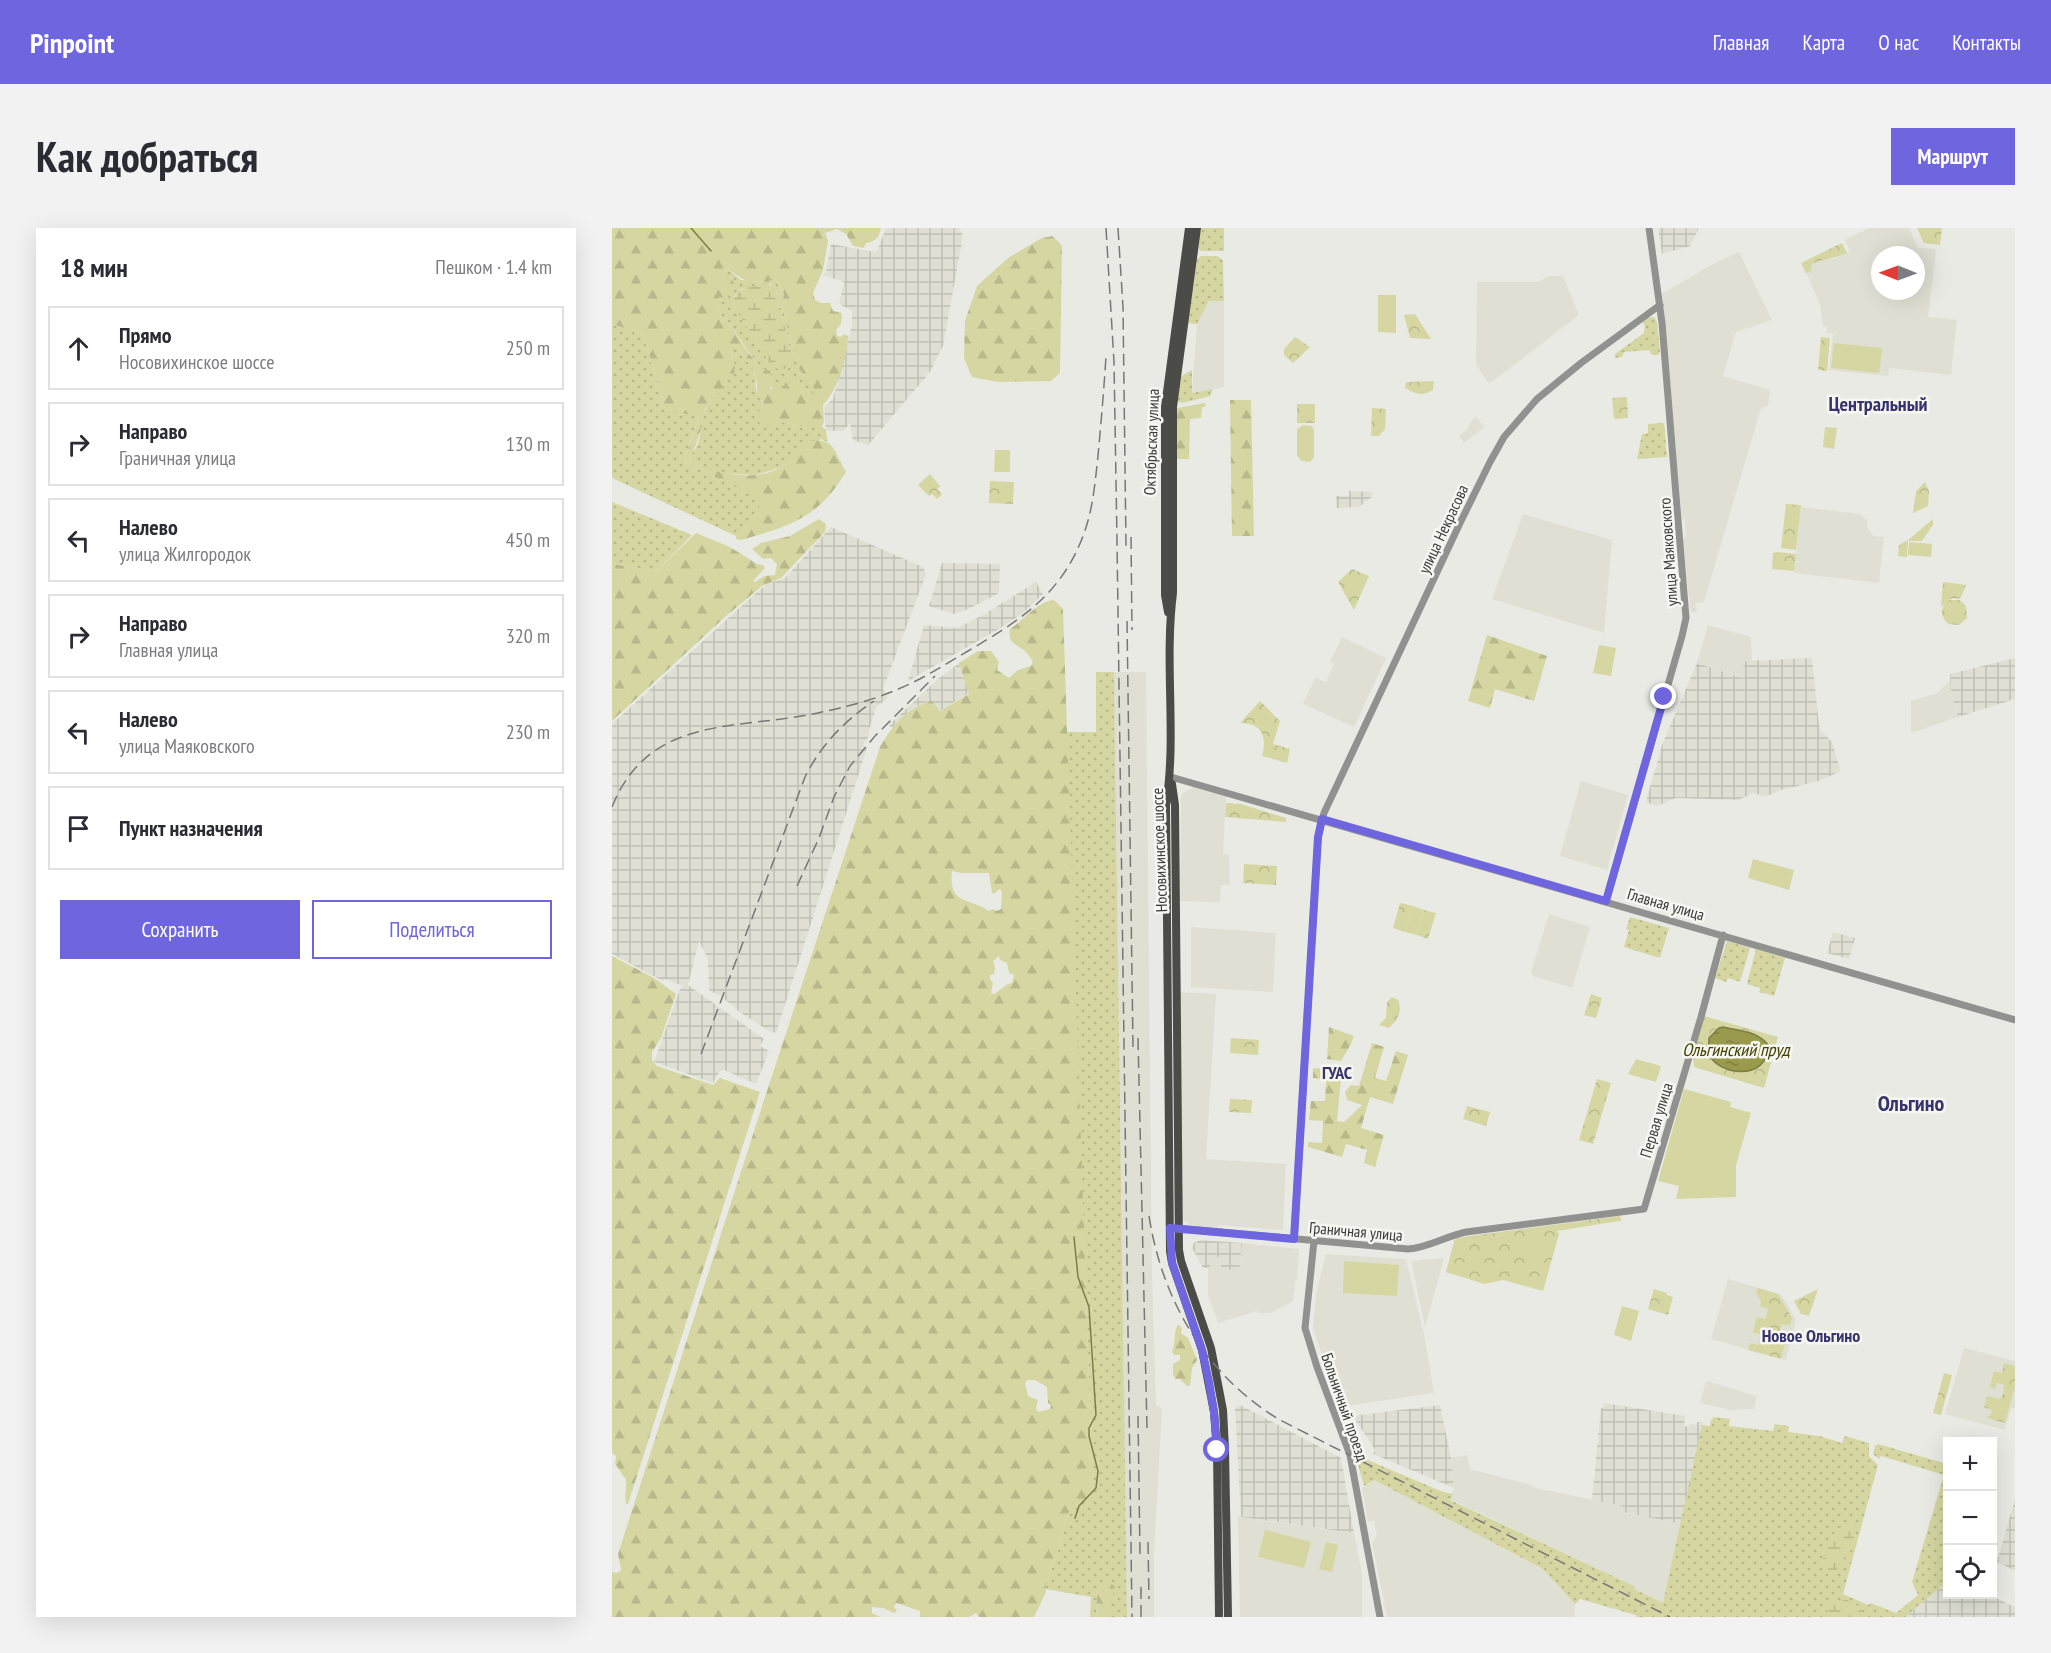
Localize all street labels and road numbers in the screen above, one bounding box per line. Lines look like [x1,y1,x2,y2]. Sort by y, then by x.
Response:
street label: Октябрьская улица [1139,388,1163,496]
street label: улица Некрасова [1414,481,1472,577]
street label: улица Маяковского [1654,497,1682,607]
street label: Носовихинское шоссе [1147,787,1171,913]
street label: Главная улица [1625,883,1707,925]
street label: Первая улица [1635,1080,1677,1160]
street label: Граничная улица [1309,1217,1403,1245]
street label: Больничный проезд [1317,1350,1373,1464]

